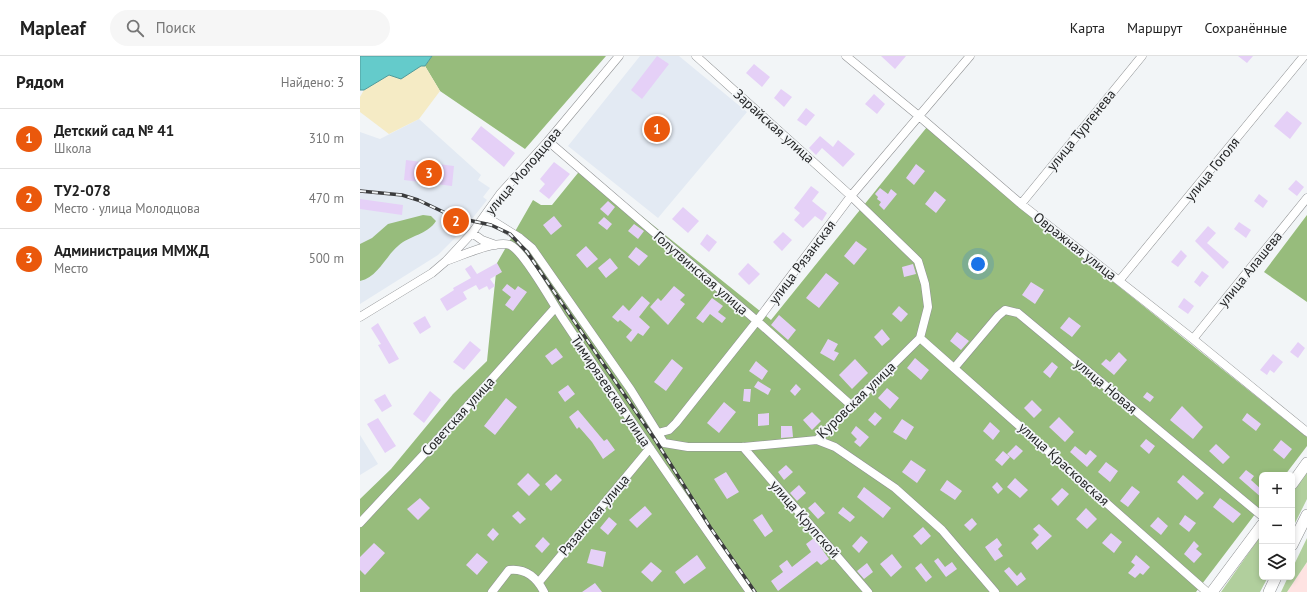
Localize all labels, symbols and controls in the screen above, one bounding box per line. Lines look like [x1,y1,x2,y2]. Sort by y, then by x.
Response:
search box [110,10,390,46]
text: Mapleaf [20,16,86,40]
icon: search [124,17,146,39]
text: Поиск [156,18,196,37]
text: Карта [1070,19,1105,37]
text: Маршрут [1127,19,1182,37]
text: Сохранённые [1204,19,1287,37]
text: Рядом [16,71,64,93]
text: Найдено: 3 [281,74,344,91]
street label: Зарайская улица [730,85,818,167]
street label: улица Тургенева [1043,86,1119,174]
pin: 1 [644,114,670,144]
text: Детский сад № 41 [54,121,174,140]
street label: улица Молодцова [481,123,565,219]
text: 1 [25,130,33,147]
text: 310 m [309,130,344,147]
street label: улица Гоголя [1181,133,1243,205]
text: Школа [54,140,91,157]
pin: 3 [416,158,442,188]
text: ТУ2-078 [54,181,111,200]
text: 2 [25,190,33,207]
text: 470 m [309,190,344,207]
text: Место · улица Молодцова [54,200,200,217]
pin: 2 [443,206,469,236]
street label: Овражная улица [1030,208,1120,284]
street label: улица Рязанская [764,216,840,308]
street label: Голутвинская улица [650,227,752,319]
street label: улица Алашева [1214,227,1286,311]
text: Администрация ММЖД [54,241,209,260]
text: 3 [25,250,33,267]
text: 500 m [309,250,344,267]
your location [968,254,988,274]
text: Место [54,260,88,277]
street label: Тимирязевская улица [567,332,655,450]
street label: улица Новая [1071,354,1141,418]
street label: Куровская улица [813,358,899,442]
street label: Советская улица [418,373,498,459]
street label: улица Красковская [1015,418,1113,510]
street label: Рязанская улица [555,471,633,559]
map controls [1259,472,1295,580]
button: + [1259,472,1295,508]
street label: улица Крупской [766,476,844,562]
button: − [1259,508,1295,544]
button: layers [1259,544,1295,580]

